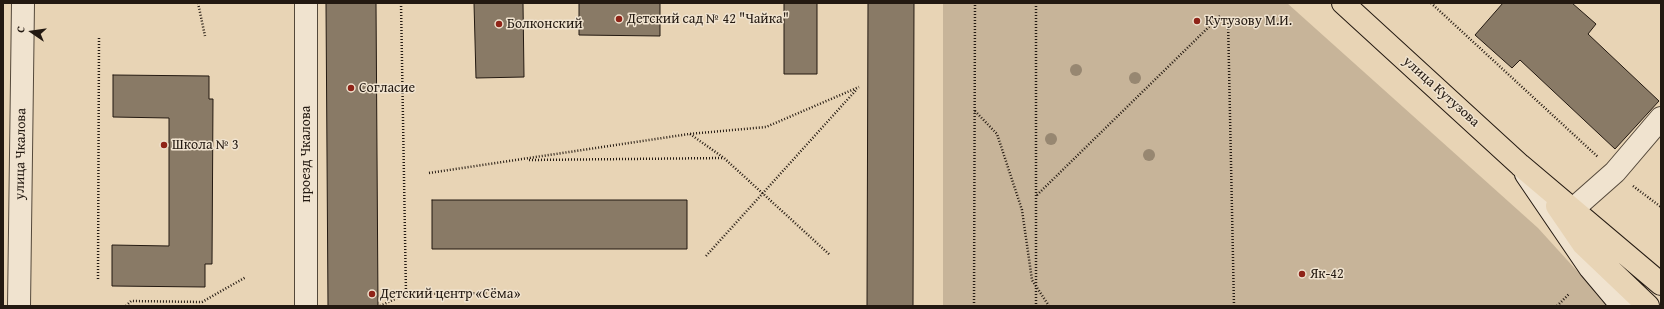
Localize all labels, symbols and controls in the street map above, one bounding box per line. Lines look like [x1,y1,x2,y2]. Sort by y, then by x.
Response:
place label: Детский сад № 42 "Чайка" [627,11,789,27]
north arrow [12,12,52,52]
place label: Кутузову М.И. [1205,13,1292,29]
marker: Детский сад № 42 "Чайка" [614,14,624,24]
place label: Болконский [507,16,583,32]
marker: Кутузову М.И. [1192,16,1202,26]
marker: Болконский [494,19,504,29]
text: С [12,24,29,34]
street label: улица Кутузова [1399,53,1483,131]
place label: Согласие [359,80,415,96]
marker: Согласие [346,83,356,93]
street label: проезд Чкалова [298,106,314,202]
street label: улица Чкалова [12,108,30,200]
place label: Школа № 3 [172,137,239,153]
marker: Школа № 3 [159,140,169,150]
place label: Як-42 [1310,266,1344,282]
marker: Як-42 [1297,269,1307,279]
place label: Детский центр «Сёма» [380,286,520,302]
marker: Детский центр «Сёма» [367,289,377,299]

